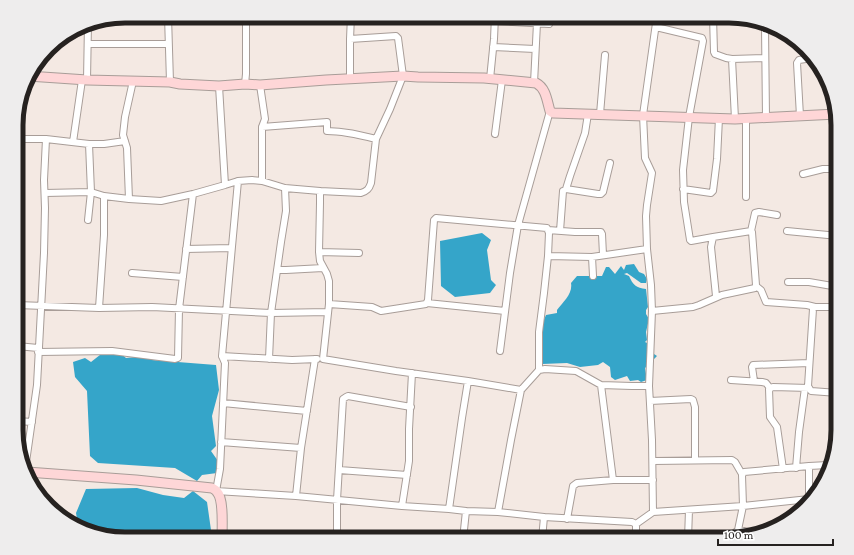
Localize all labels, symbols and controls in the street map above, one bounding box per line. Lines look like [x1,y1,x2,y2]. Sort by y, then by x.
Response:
scale bar [718,521,833,547]
text: 100 m [724,528,754,542]

